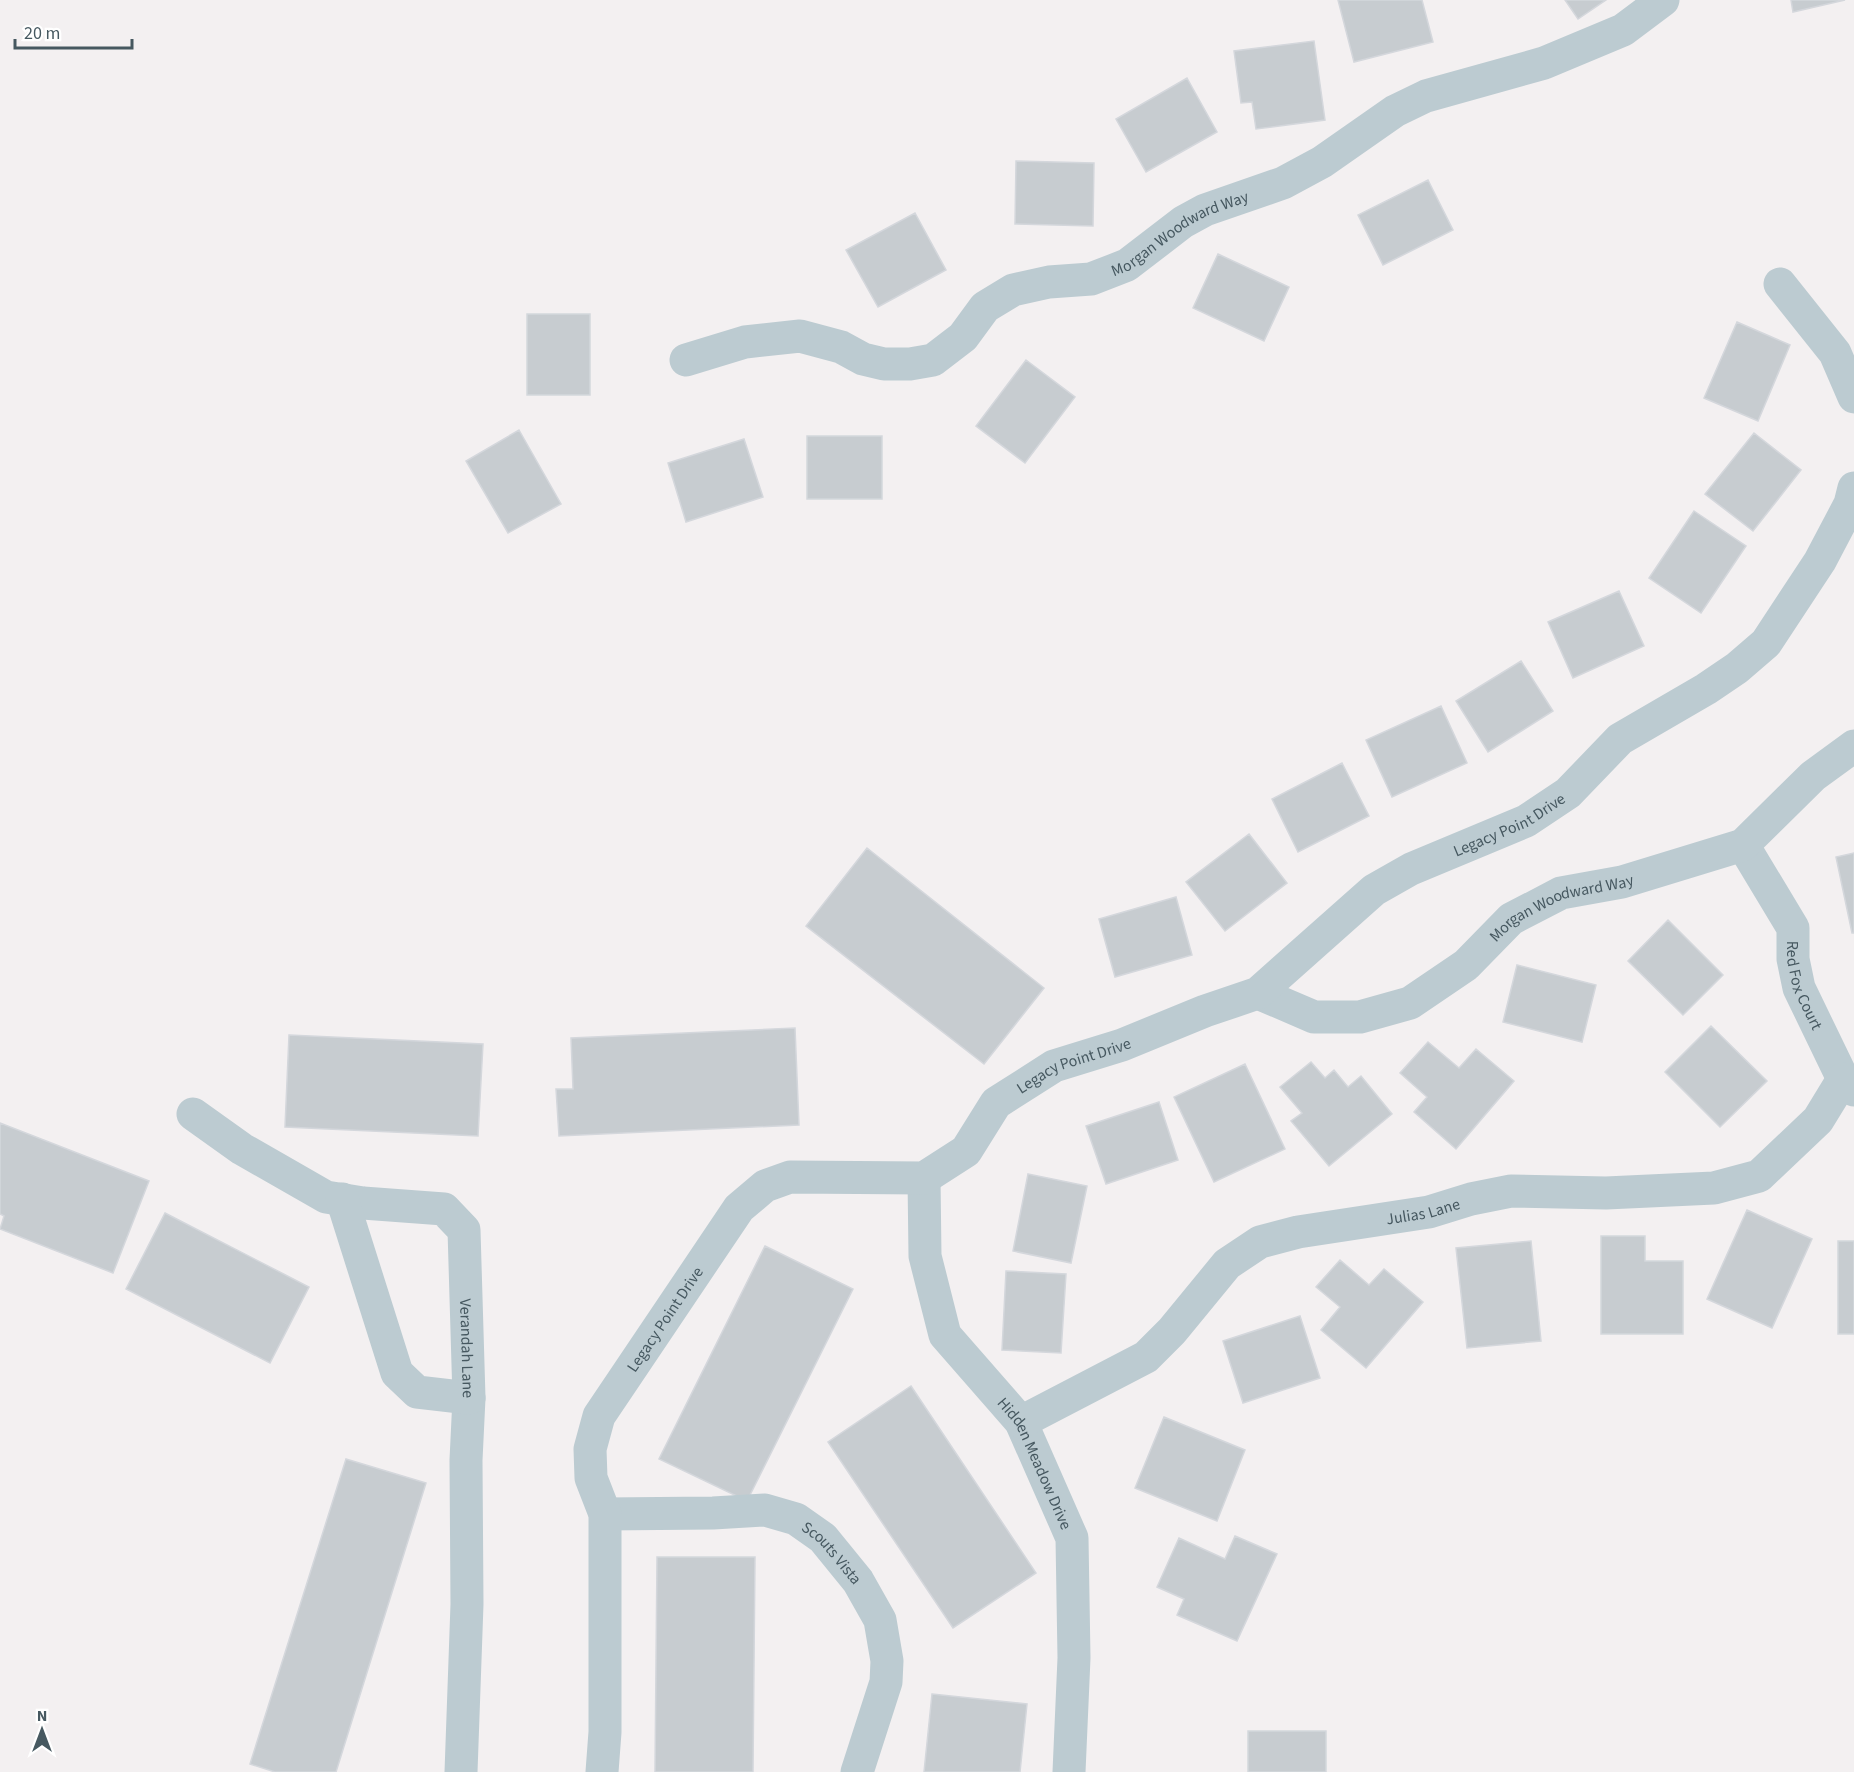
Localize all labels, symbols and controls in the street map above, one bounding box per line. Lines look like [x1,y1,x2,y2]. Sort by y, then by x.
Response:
scale bar [15,12,132,50]
text: 20 m [24,21,60,46]
street label: Morgan Woodward Way [1108,186,1252,282]
street label: Legacy Point Drive [1450,788,1570,862]
street label: Morgan Woodward Way [1485,869,1637,947]
street label: Red Fox Court [1781,941,1828,1034]
street label: Legacy Point Drive [1012,1032,1135,1099]
street label: Julias Lane [1385,1193,1463,1230]
street label: Legacy Point Drive [622,1262,709,1377]
street label: Verandah Lane [454,1298,479,1398]
street label: Hidden Meadow Drive [992,1393,1077,1533]
street label: Scouts Vista [797,1516,866,1589]
north arrow [12,1700,72,1760]
text: N [37,1705,47,1727]

